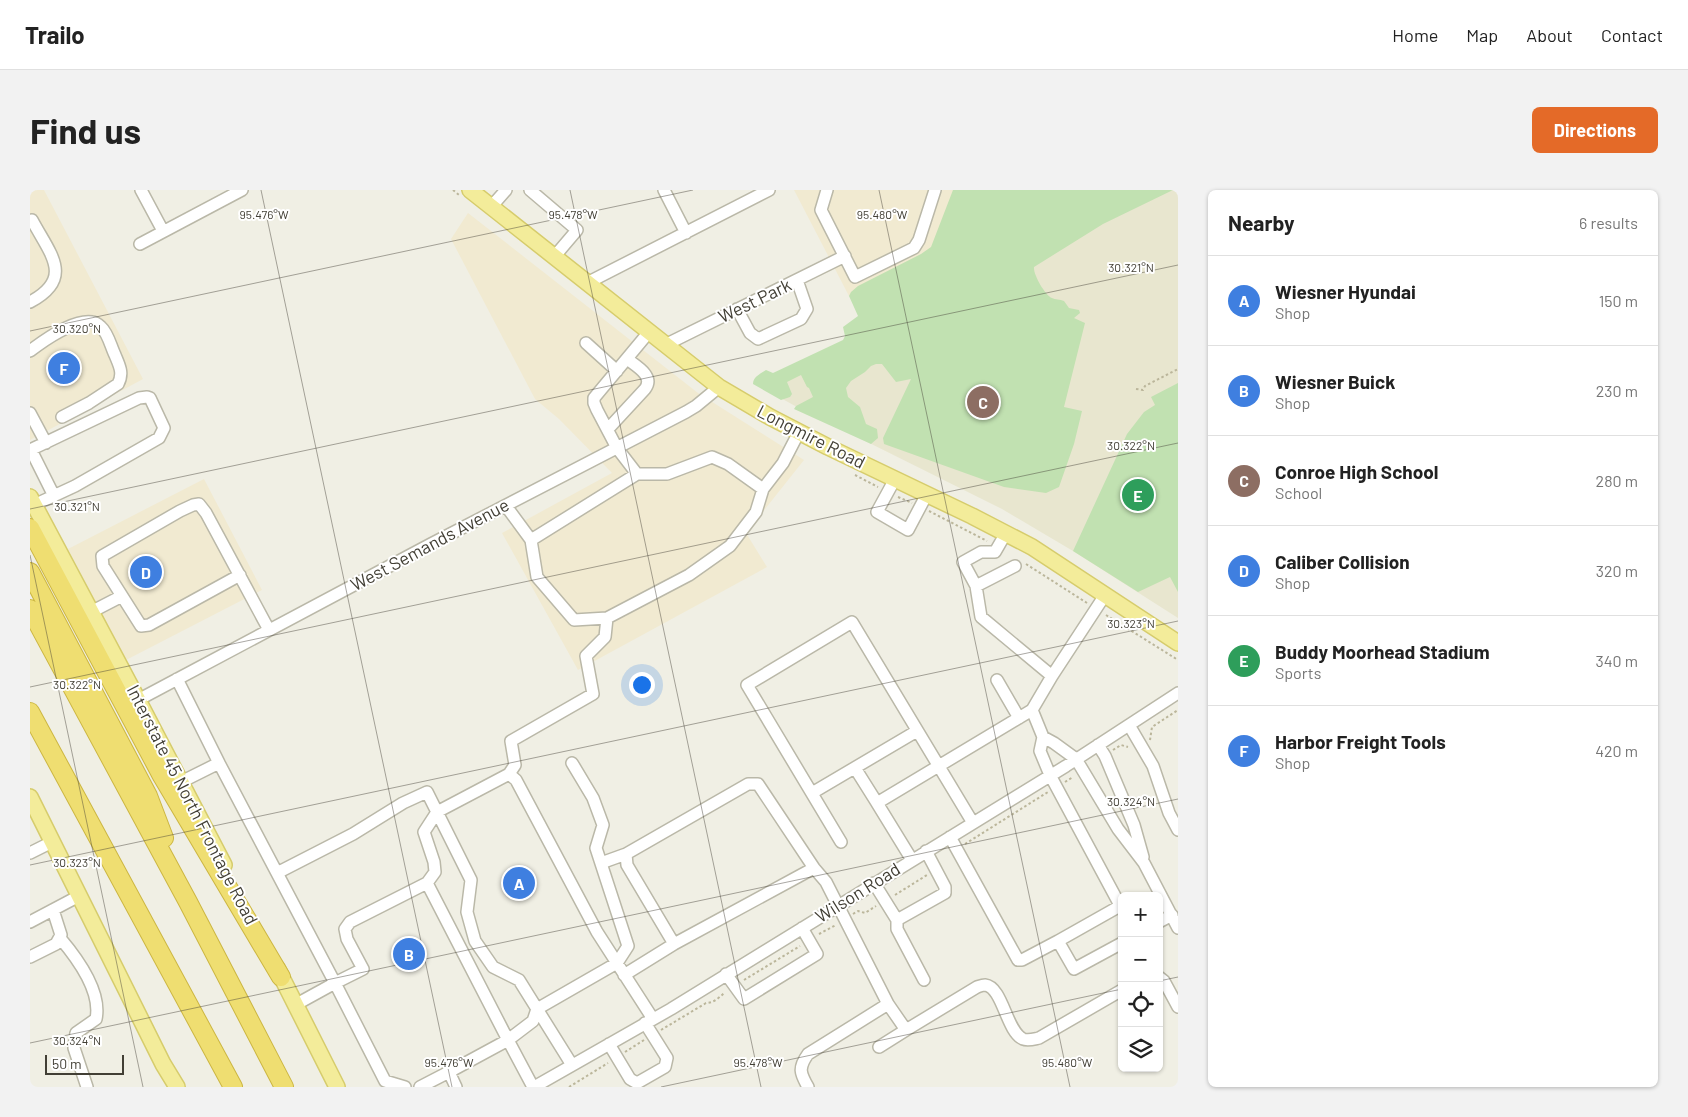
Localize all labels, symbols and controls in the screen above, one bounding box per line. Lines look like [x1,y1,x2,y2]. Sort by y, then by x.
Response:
text: Trailo [25,20,85,49]
text: Home [1392,24,1438,46]
text: Map [1466,24,1498,46]
text: About [1526,24,1573,46]
text: Contact [1601,24,1663,46]
button: Directions [1532,107,1658,153]
text: Find us [30,109,141,151]
text: 95.476°W [240,207,289,221]
text: 95.478°W [548,207,598,221]
text: 95.480°W [857,207,908,221]
text: Nearby [1228,210,1294,235]
text: 6 results [1579,213,1638,232]
text: 30.321°N [1108,260,1154,274]
street label: West Park [714,273,795,327]
text: Wiesner Hyundai [1275,280,1416,303]
text: A [1239,291,1249,310]
text: 150 m [1599,291,1638,310]
text: Shop [1275,303,1310,322]
text: 30.320°N [53,321,101,335]
pin: F [48,349,80,387]
text: Wiesner Buick [1275,370,1395,393]
text: B [1239,381,1249,400]
text: 230 m [1596,381,1638,400]
pin: C [967,383,999,421]
text: Shop [1275,393,1310,412]
street label: Longmire Road [754,399,869,473]
text: 30.322°N [1107,438,1155,452]
text: Conroe High School [1275,460,1438,483]
text: C [1239,471,1249,490]
text: 280 m [1596,471,1638,490]
pin: E [1122,476,1154,514]
text: School [1275,483,1322,502]
street label: West Semands Avenue [347,493,512,595]
text: 30.321°N [54,499,100,513]
text: Caliber Collision [1275,550,1410,573]
pin: D [130,553,162,591]
text: D [1239,561,1249,580]
text: 320 m [1596,561,1638,580]
text: Shop [1275,573,1310,592]
text: 30.323°N [1107,616,1155,630]
text: Buddy Moorhead Stadium [1275,640,1490,663]
text: E [1239,651,1249,670]
text: 340 m [1595,651,1638,670]
text: Sports [1275,663,1321,682]
your location [629,672,655,698]
text: 30.322°N [53,677,101,691]
street label: Interstate 45 North Frontage Road [123,681,263,928]
text: Harbor Freight Tools [1275,730,1446,753]
text: F [1240,741,1248,760]
text: 420 m [1595,741,1638,760]
text: Shop [1275,753,1310,772]
text: 30.324°N [1107,794,1155,808]
text: 30.323°N [53,855,101,869]
street label: Wilson Road [811,857,904,927]
pin: A [503,864,535,902]
map controls [1118,892,1163,1072]
button: + [1118,892,1163,937]
pin: B [393,935,425,973]
button: − [1118,937,1163,982]
button: locate [1118,982,1163,1027]
button: layers [1118,1027,1163,1072]
text: 30.324°N [53,1033,101,1047]
scale bar [45,1052,124,1075]
text: 50 m [52,1055,81,1072]
text: 95.476°W [425,1055,474,1069]
text: 95.478°W [733,1055,783,1069]
text: 95.480°W [1042,1055,1093,1069]

